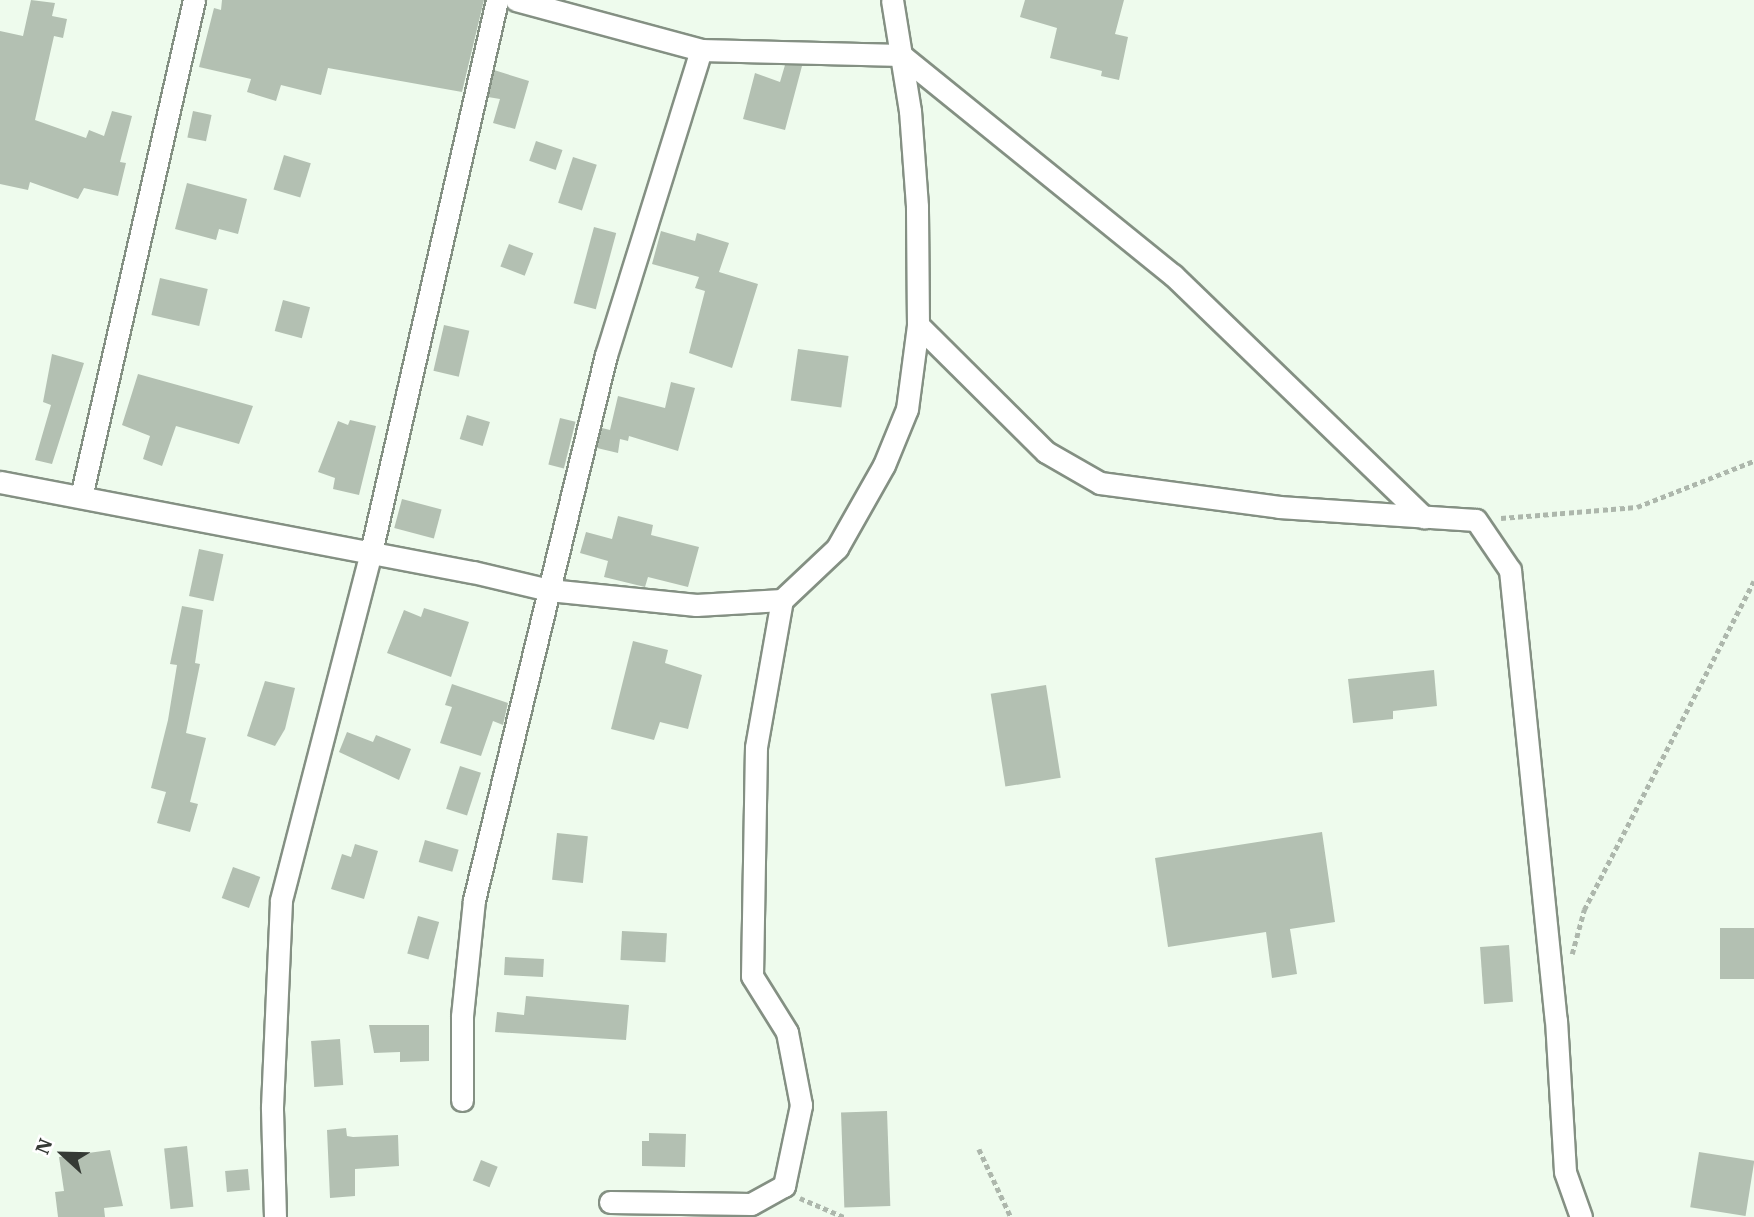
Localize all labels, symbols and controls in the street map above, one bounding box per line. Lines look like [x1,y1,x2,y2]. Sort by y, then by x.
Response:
north arrow [28,1119,98,1189]
text: N [30,1135,57,1158]

